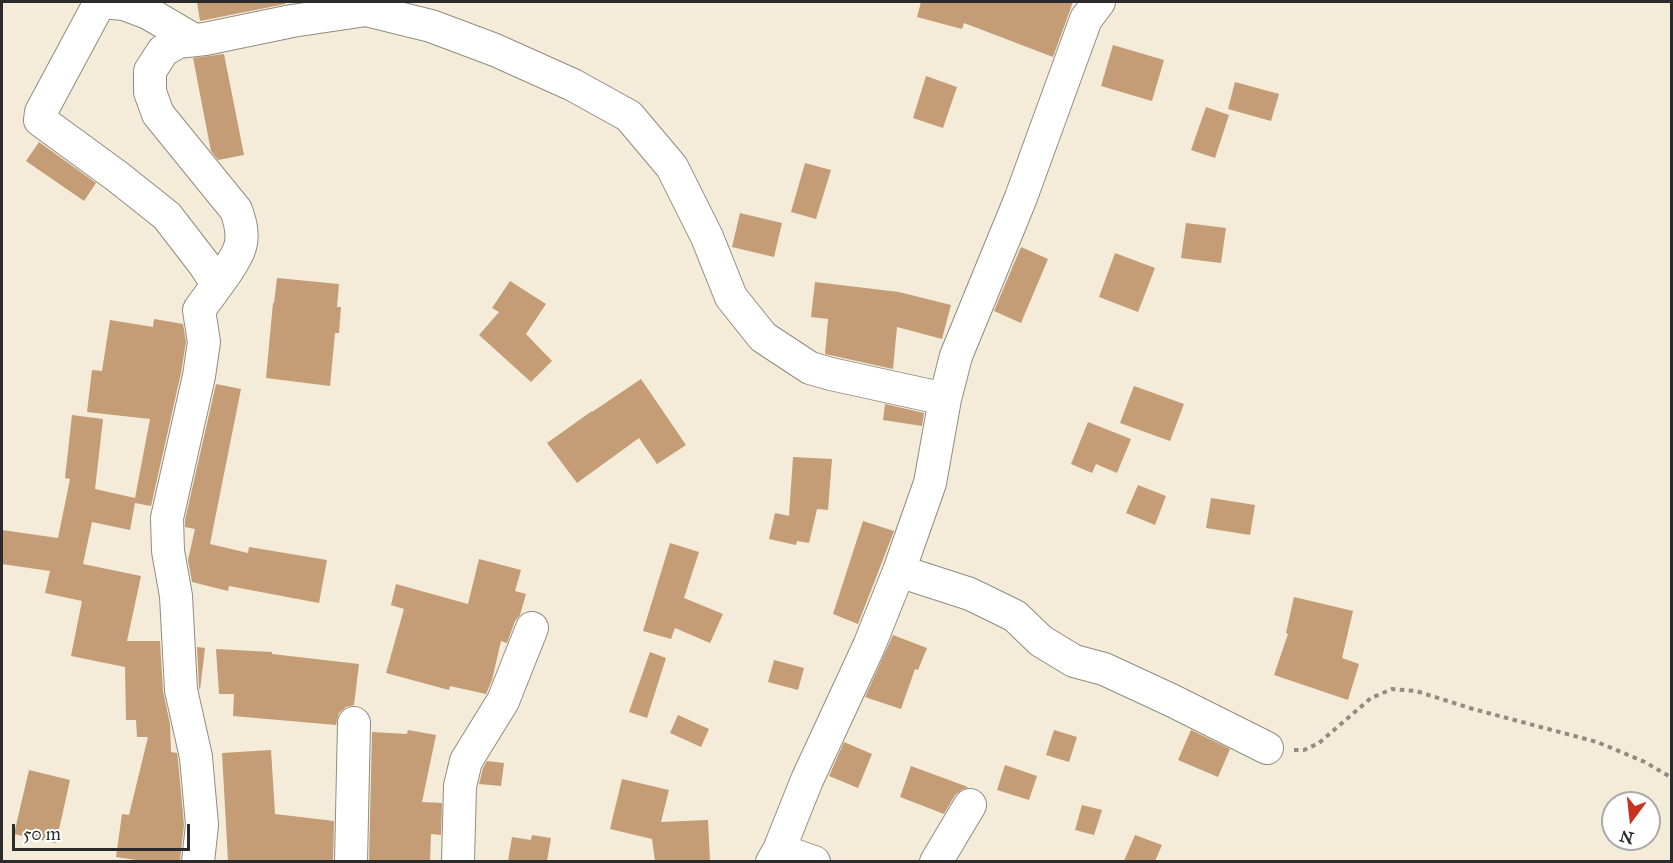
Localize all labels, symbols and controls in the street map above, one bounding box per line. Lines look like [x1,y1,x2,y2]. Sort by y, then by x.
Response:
north arrow [1601,791,1661,851]
scale bar [15,812,194,850]
text: 50 m [23,823,61,845]
text: N [1618,826,1636,848]

